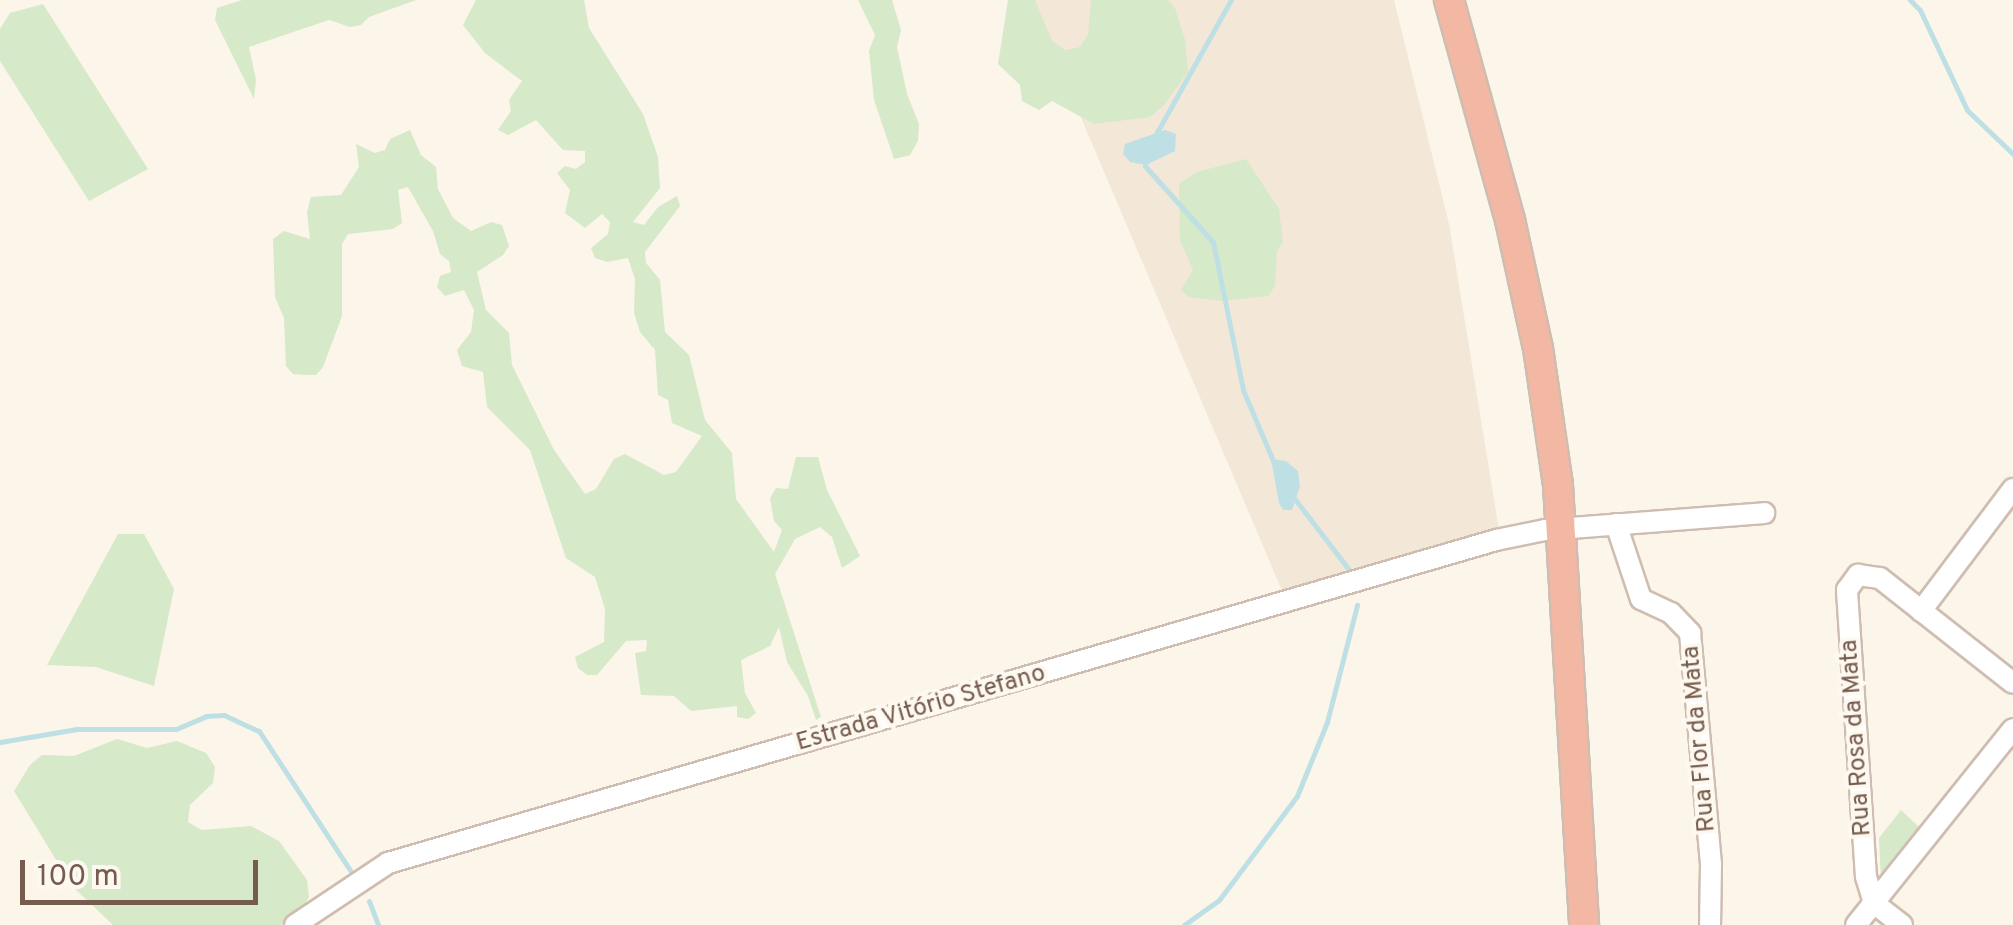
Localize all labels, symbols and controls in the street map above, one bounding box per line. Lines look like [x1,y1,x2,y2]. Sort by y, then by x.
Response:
street label: Rua Rosa da Mata [1835,639,1879,837]
street label: Rua Flor da Mata [1677,644,1723,834]
street label: Estrada Vitório Stefano [792,659,1050,759]
scale bar [25,840,262,902]
text: 100 m [37,859,119,896]

